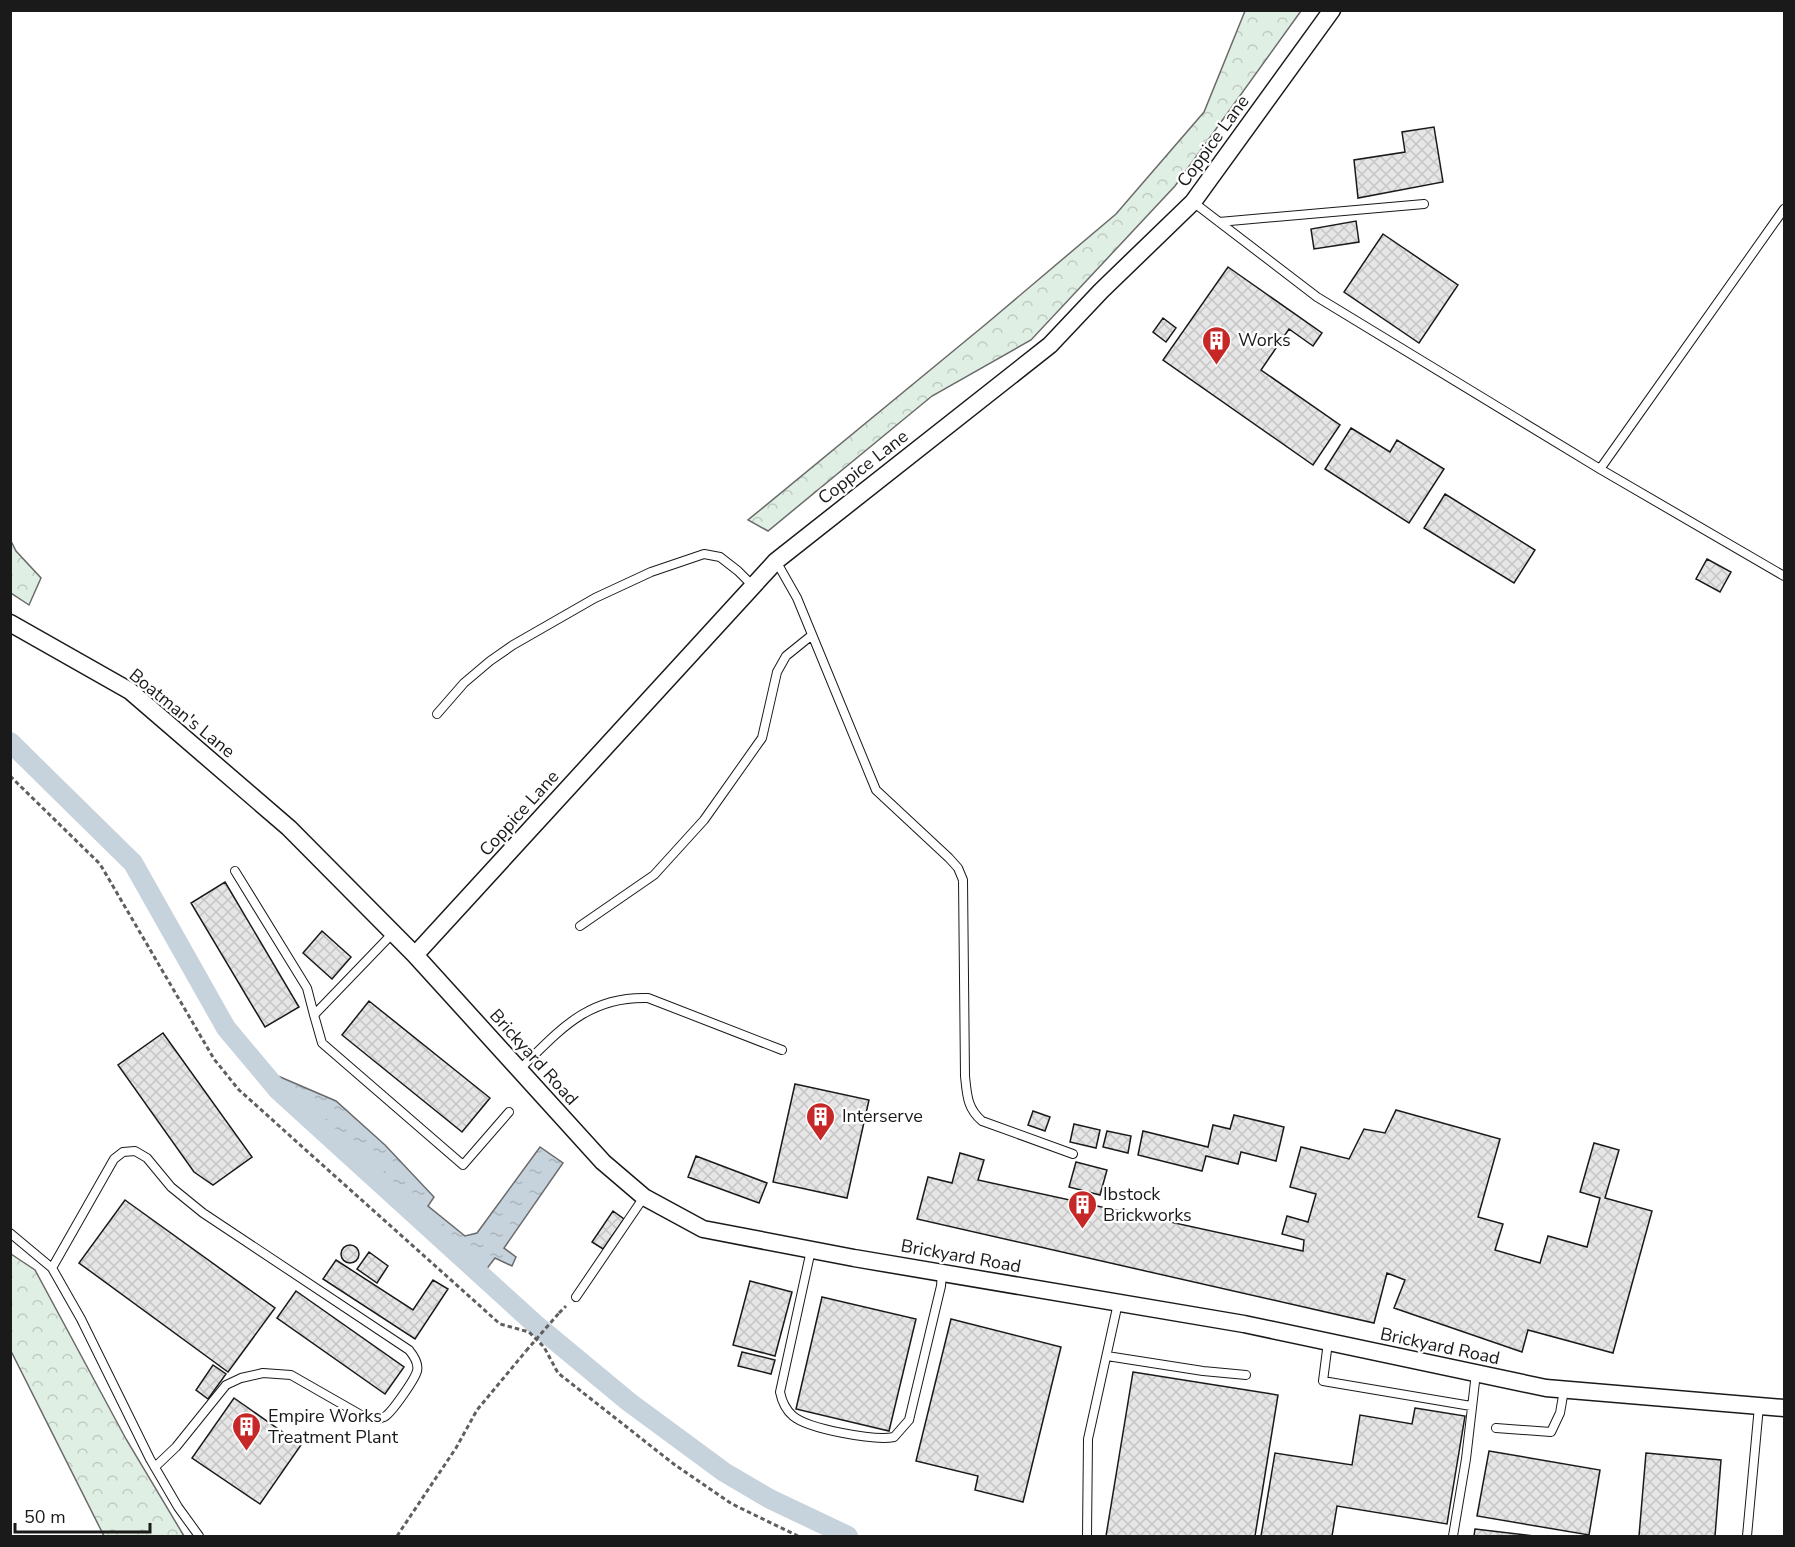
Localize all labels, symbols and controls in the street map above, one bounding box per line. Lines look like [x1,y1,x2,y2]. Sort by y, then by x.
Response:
street label: Coppice Lane [1172,90,1254,192]
building icon: Works [1201,324,1233,366]
place label: Works [1238,328,1291,352]
street label: Coppice Lane [813,424,913,510]
street label: Boatman's Lane [124,663,240,763]
street label: Coppice Lane [474,765,564,861]
street label: Brickyard Road [484,1004,584,1110]
building icon: Interserve [805,1100,837,1142]
place label: Interserve [842,1104,923,1128]
place label: Ibstock Brickworks [1103,1182,1192,1227]
building icon: Ibstock Brickworks [1066,1188,1098,1230]
street label: Brickyard Road [899,1234,1023,1278]
street label: Brickyard Road [1378,1322,1502,1370]
place label: Empire Works Treatment Plant [268,1404,399,1449]
building icon: Empire Works Treatment Plant [231,1410,263,1452]
scale bar [15,1496,150,1534]
text: 50 m [24,1505,66,1529]

